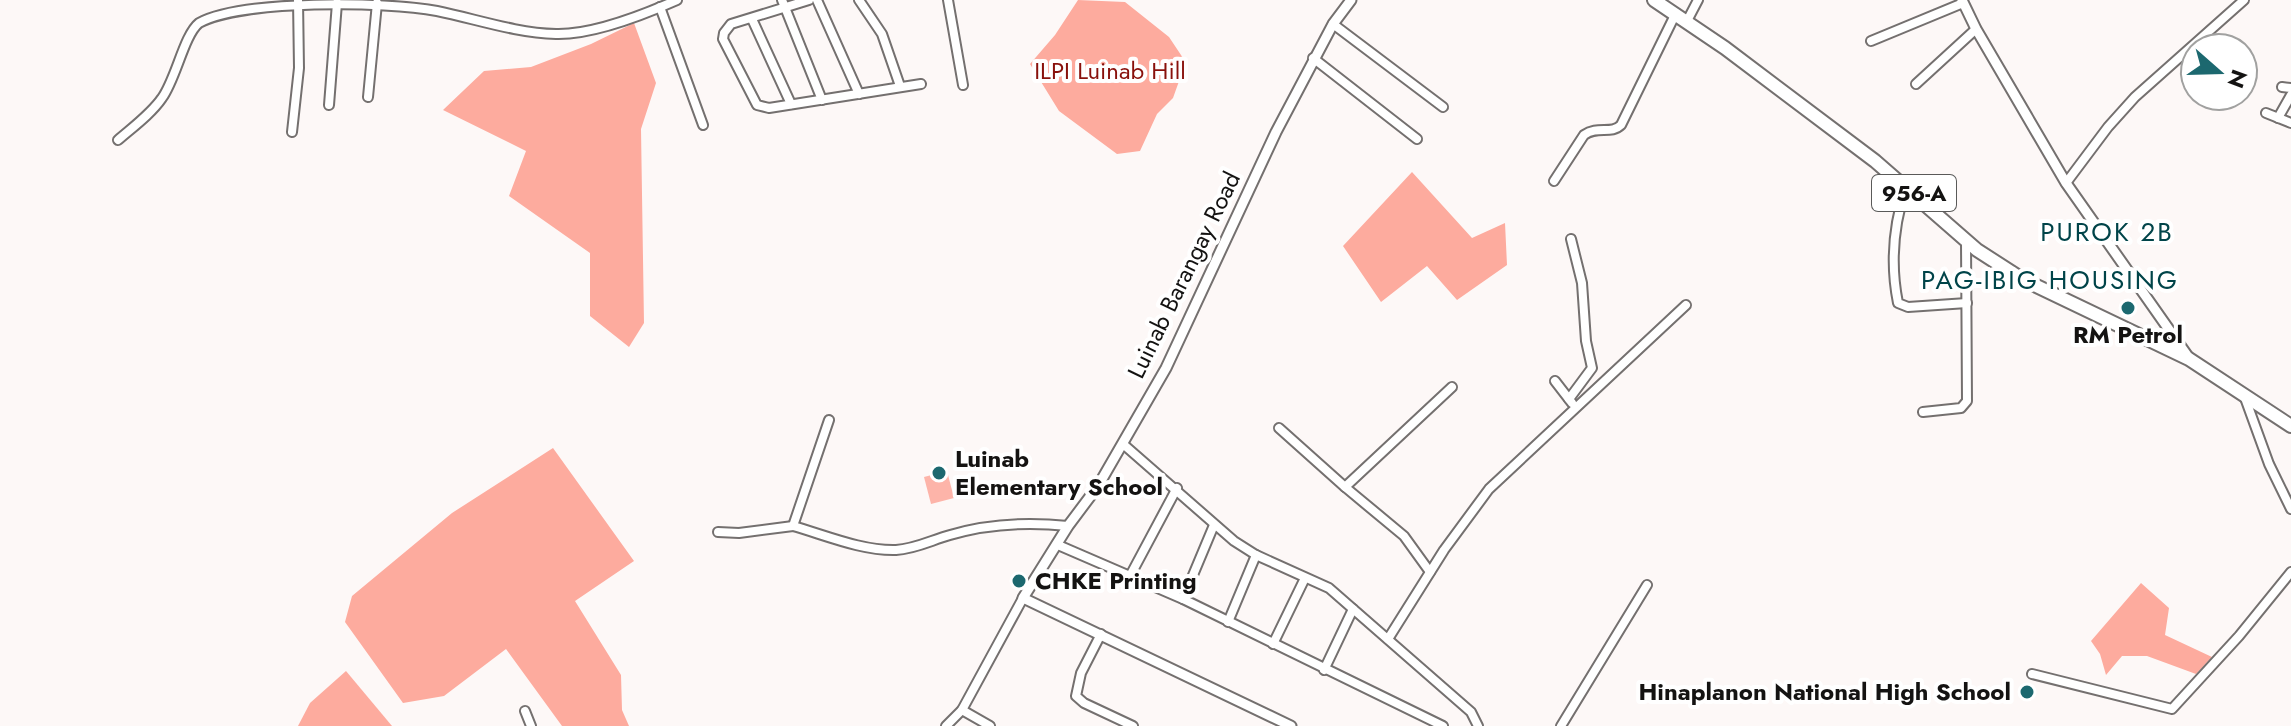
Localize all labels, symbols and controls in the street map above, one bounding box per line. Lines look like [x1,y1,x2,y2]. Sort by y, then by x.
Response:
north arrow [2179,32,2259,112]
park label: ILPI Luinab Hill [1034,53,1186,88]
text: N [2220,65,2256,93]
street label: Luinab Barangay Road [1118,165,1249,384]
road number: 956-A [1872,175,1956,211]
district label: PUROK 2B [2040,213,2174,251]
district label: PAG-IBIG HOUSING [1921,261,2179,299]
marker: RM Petrol [2119,299,2137,317]
place label: RM Petrol [2073,317,2183,352]
place label: Luinab Elementary School [955,441,1163,504]
marker: Luinab Elementary School [930,464,948,482]
place label: CHKE Printing [1035,563,1197,598]
marker: CHKE Printing [1010,572,1028,590]
place label: Hinaplanon National High School [1638,674,2011,709]
marker: Hinaplanon National High School [2018,683,2036,701]

